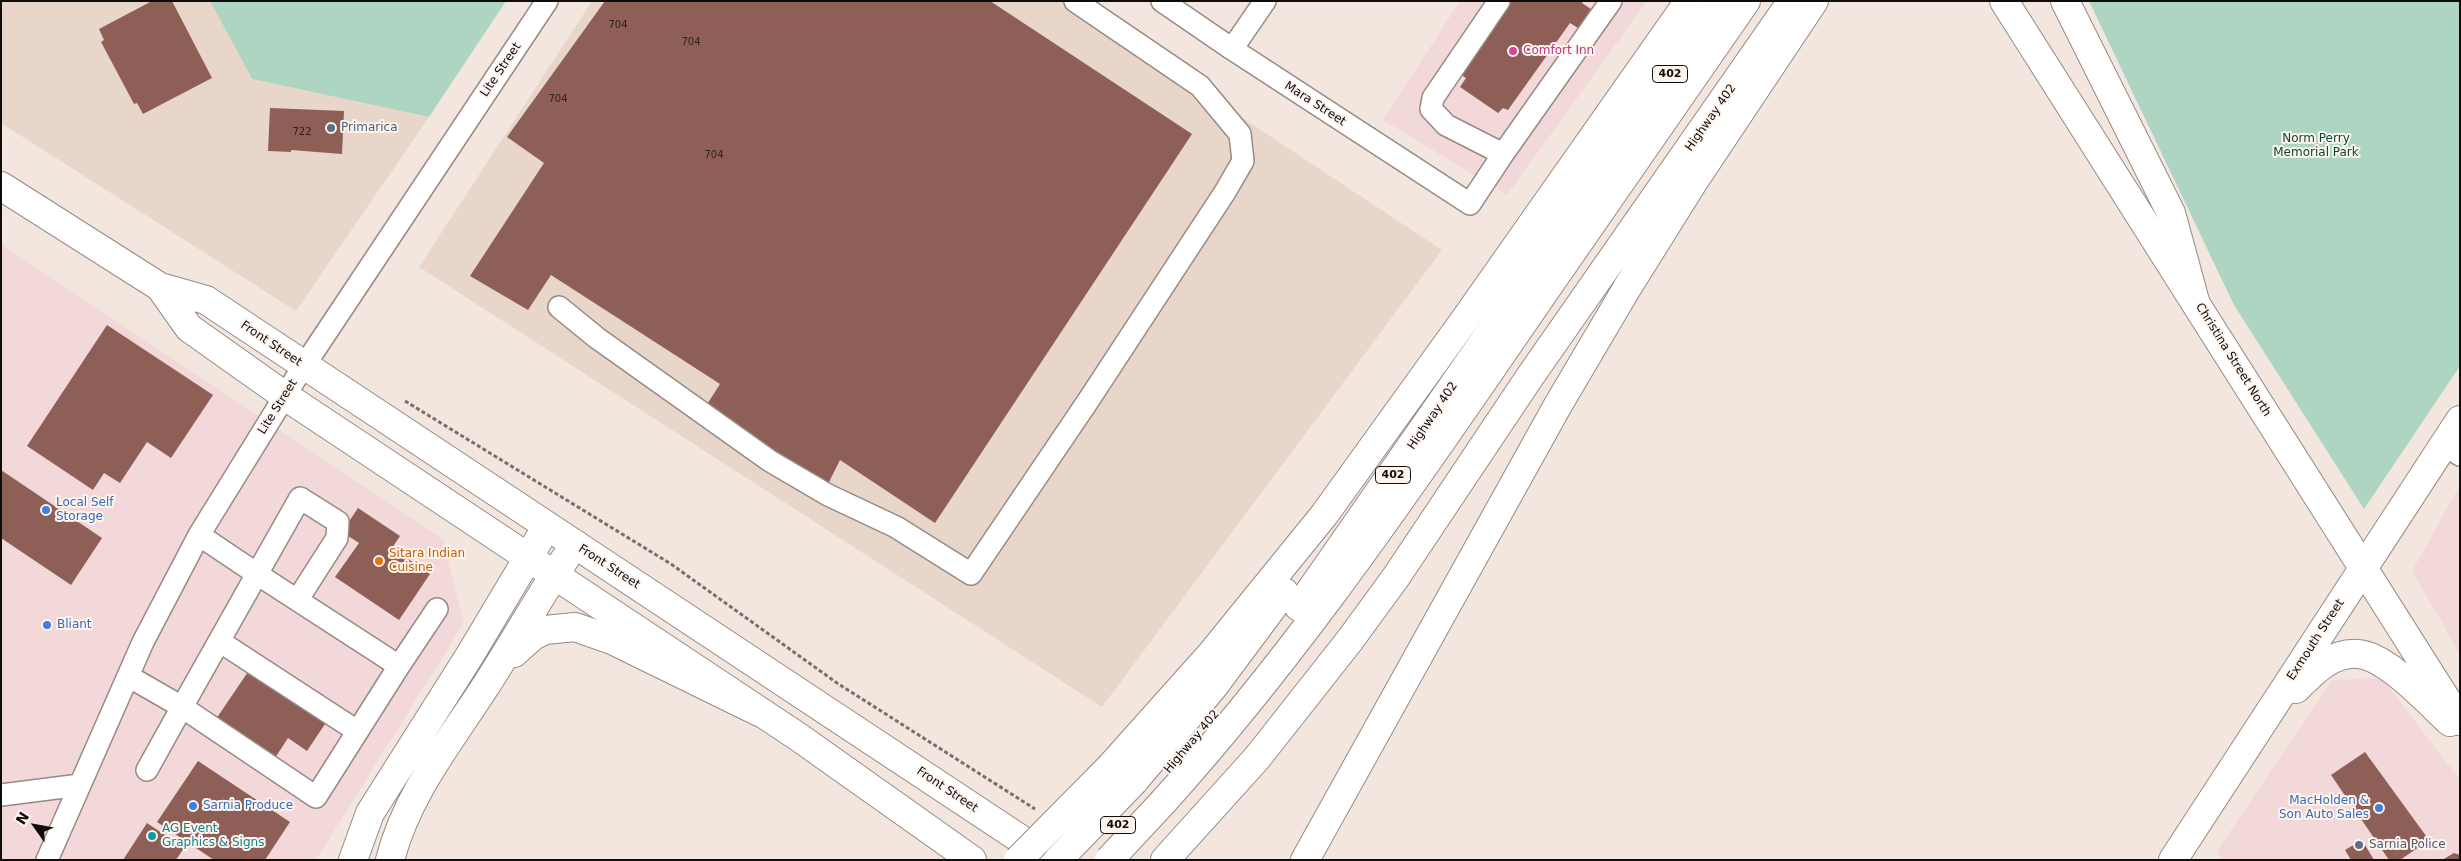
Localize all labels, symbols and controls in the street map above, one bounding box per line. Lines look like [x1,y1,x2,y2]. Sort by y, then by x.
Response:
house number: 704 [608,19,628,31]
house number: 704 [681,36,701,48]
street label: Lite Street [478,40,524,100]
place label: Comfort Inn [1523,44,1594,58]
marker: Comfort Inn [1507,45,1519,57]
road number: 402 [1652,66,1688,82]
street label: Mara Street [1282,79,1348,129]
street label: Highway 402 [1683,82,1739,154]
house number: 704 [548,93,568,105]
place label: Primarica [341,121,398,135]
marker: Primarica [325,122,337,134]
house number: 722 [292,126,312,138]
park label: Norm Perry Memorial Park [2273,132,2359,160]
house number: 704 [704,149,724,161]
street label: Christina Street North [2192,301,2274,419]
street label: Front Street [238,318,304,370]
street label: Lite Street [255,377,301,437]
street label: Highway 402 [1405,379,1461,453]
road number: 402 [1376,466,1410,484]
place label: Local Self Storage [56,496,113,524]
marker: Local Self Storage [40,504,52,516]
street label: Front Street [575,542,643,592]
place label: Sitara Indian Cuisine [389,547,465,575]
marker: Sitara Indian Cuisine [373,555,385,567]
street label: Exmouth Street [2284,597,2348,683]
place label: Bliant [57,618,92,632]
marker: Bliant [41,619,53,631]
street label: Highway 402 [1161,707,1223,777]
street label: Front Street [914,764,980,816]
place label: MacHolden & Son Auto Sales [2279,794,2369,822]
place label: Sarnia Produce [203,799,293,813]
marker: Sarnia Produce [187,800,199,812]
north arrow [10,801,60,851]
marker: MacHolden & Son Auto Sales [2373,802,2385,814]
text: N [12,809,32,827]
road number: 402 [1100,816,1136,834]
place label: AG Event Graphics & Signs [162,822,264,850]
marker: AG Event Graphics & Signs [146,830,158,842]
place label: Sarnia Police [2369,838,2446,852]
marker: Sarnia Police [2353,839,2365,851]

